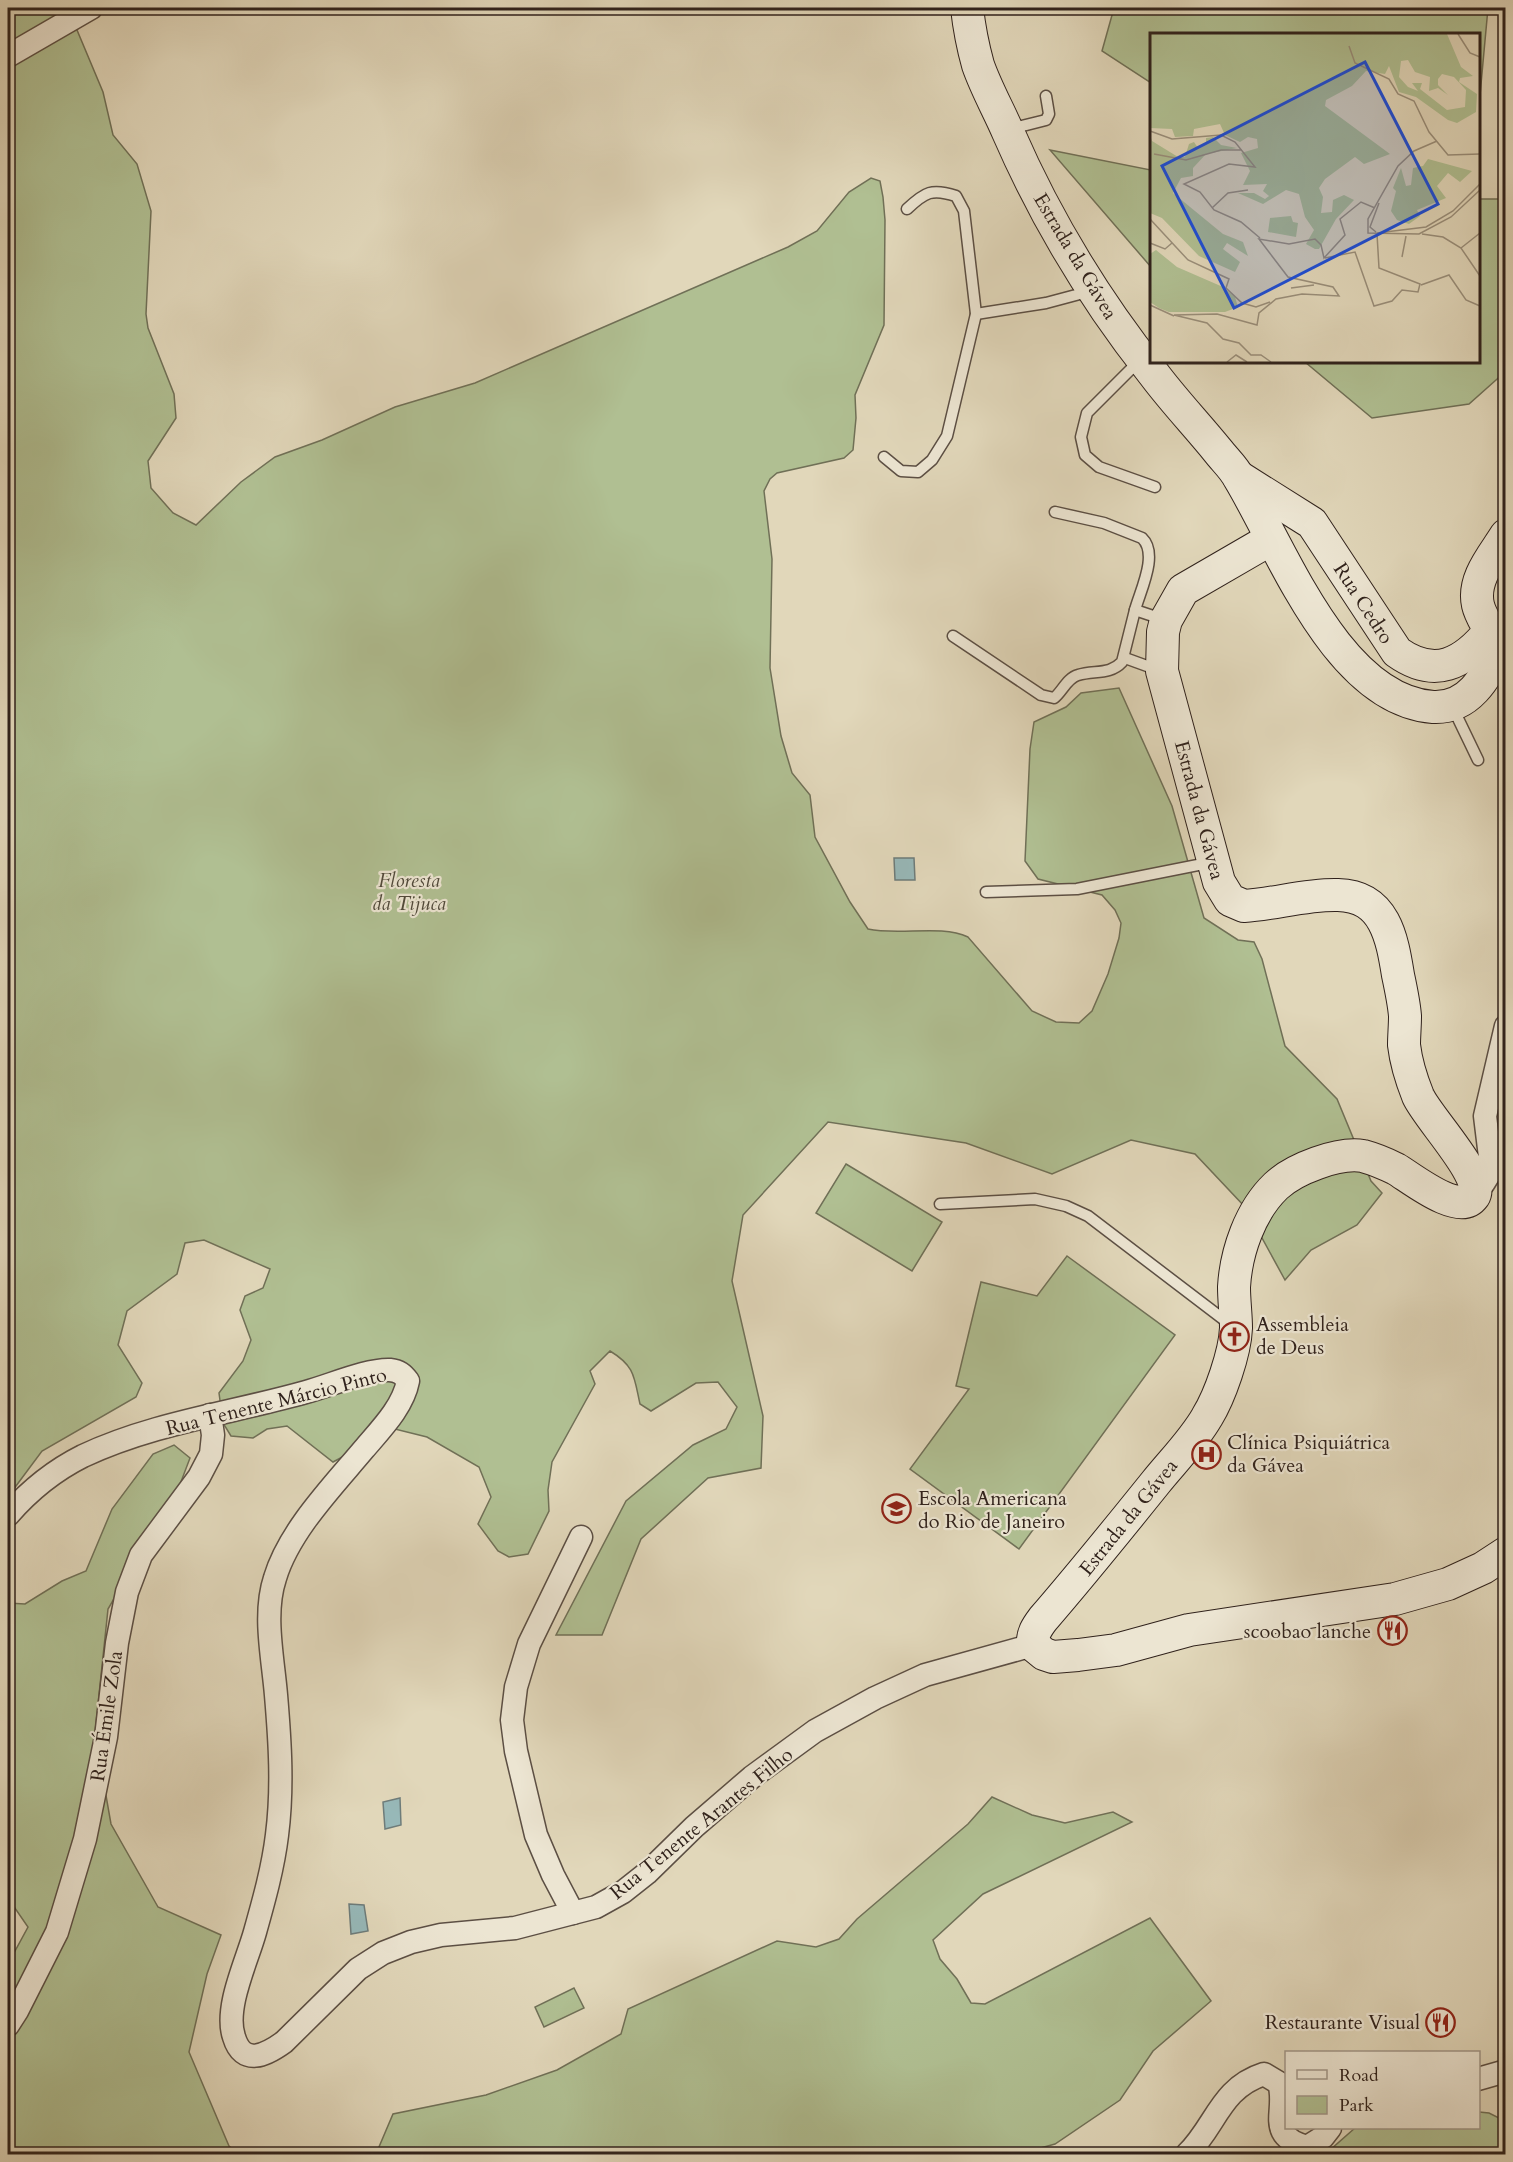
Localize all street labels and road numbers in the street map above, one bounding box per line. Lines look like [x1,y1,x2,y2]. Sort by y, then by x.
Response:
street label: Estrada da Gávea [1027,188,1124,325]
street label: Rua Cedro [1327,557,1400,649]
street label: Estrada da Gávea [1168,738,1231,883]
street label: Rua Tenente Márcio Pinto [163,1361,390,1442]
street label: Estrada da Gávea [1073,1453,1184,1581]
street label: Rua Émile Zola [84,1648,129,1783]
street label: Rua Tenente Arantes Filho [604,1741,799,1906]

